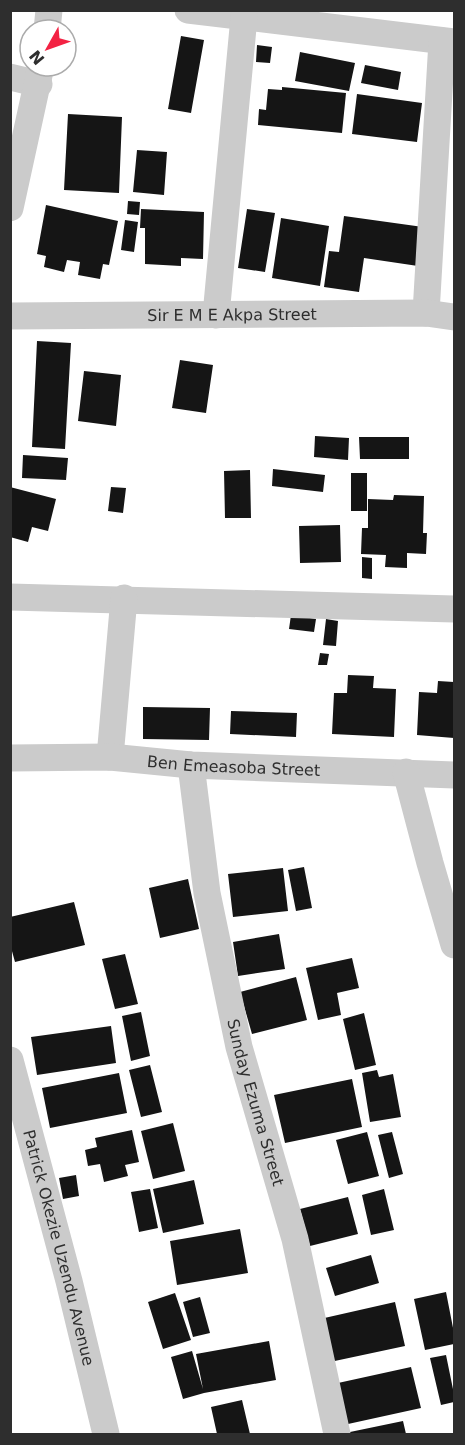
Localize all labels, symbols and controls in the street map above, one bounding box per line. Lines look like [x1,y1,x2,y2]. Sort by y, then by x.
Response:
north arrow [18,18,78,78]
text: N [25,46,48,69]
street label: Sir E M E Akpa Street [147,304,317,325]
street label: Ben Emeasoba Street [146,751,321,779]
street label: Sunday Ezuma Street [224,1017,288,1188]
street label: Patrick Okezie Uzendu Avenue [20,1128,99,1368]

